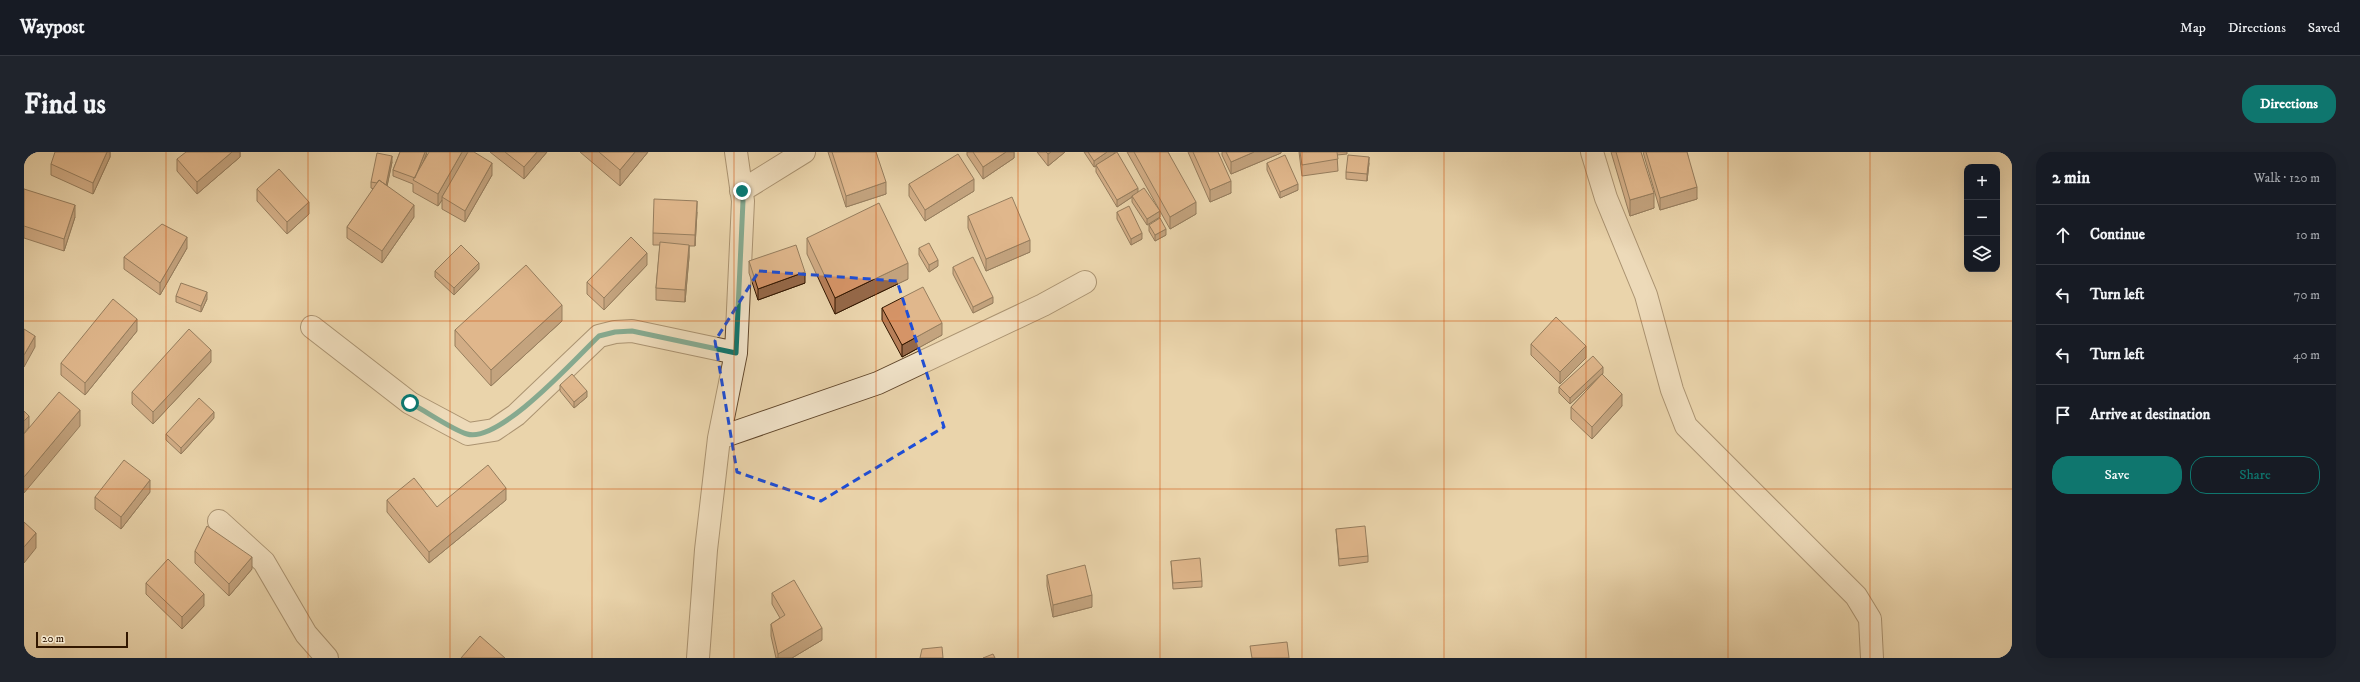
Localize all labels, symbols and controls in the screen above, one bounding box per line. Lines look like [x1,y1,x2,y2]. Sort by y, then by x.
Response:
text: Waypost [20,16,84,39]
text: Map [2180,19,2206,37]
text: Directions [2228,19,2286,37]
text: Saved [2308,19,2340,37]
button: Directions [2242,85,2336,123]
text: Find us [24,87,106,122]
map controls [1964,164,2000,272]
button: + [1964,164,2000,200]
text: 2 min [2052,167,2090,189]
text: Walk · 120 m [2254,170,2320,186]
route end [733,182,751,200]
button: − [1964,200,2000,236]
icon: ahead [2052,224,2074,246]
text: Continue [2090,225,2145,244]
text: 10 m [2296,227,2320,243]
button: layers [1964,236,2000,272]
icon: left [2052,284,2074,306]
text: Turn left [2090,285,2144,304]
text: 70 m [2294,287,2320,303]
icon: left [2052,344,2074,366]
text: Turn left [2090,345,2144,364]
text: 40 m [2293,347,2320,363]
route start [401,394,419,412]
icon: arrive [2052,404,2074,426]
text: Arrive at destination [2090,405,2210,424]
button: Save [2052,456,2182,494]
button: Share [2190,456,2320,494]
scale bar [36,630,128,649]
text: 20 m [42,632,64,646]

